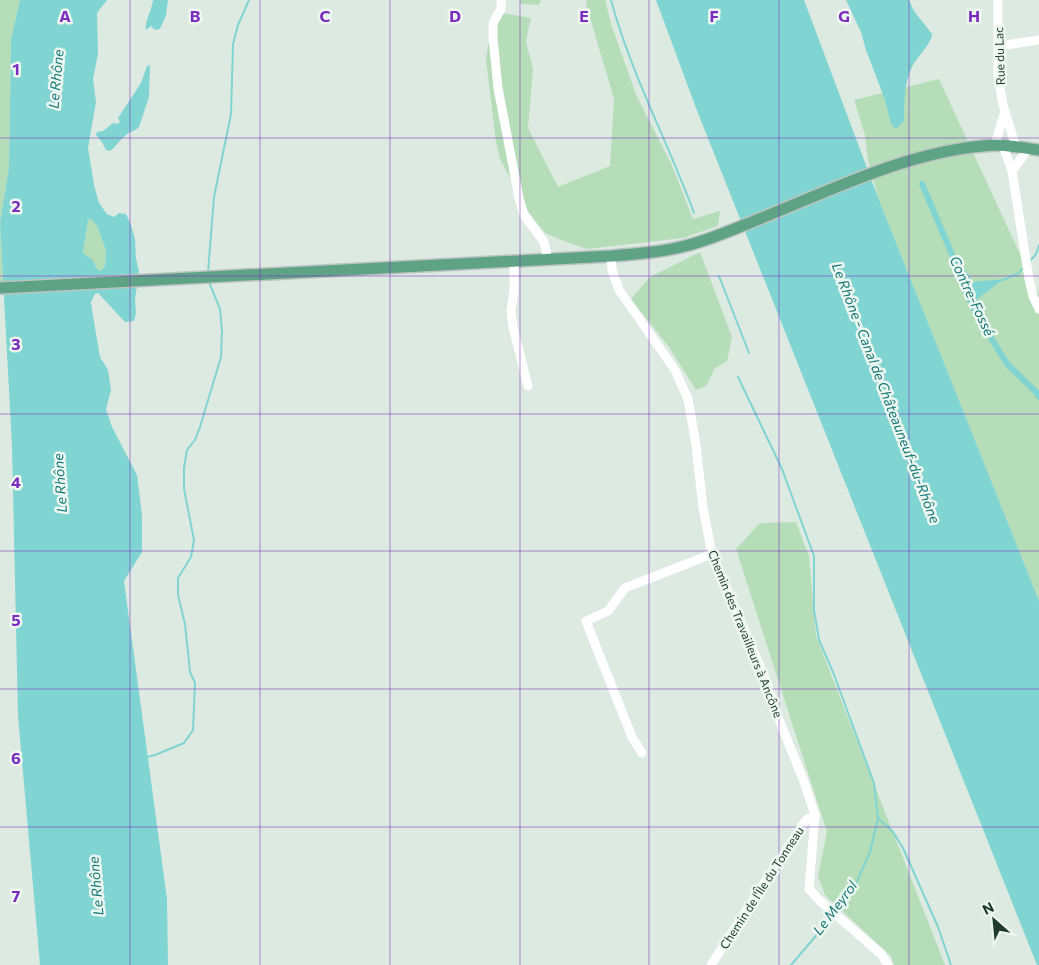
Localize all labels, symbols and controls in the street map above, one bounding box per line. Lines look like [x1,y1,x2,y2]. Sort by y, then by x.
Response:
text: A [59,6,71,25]
text: B [190,6,201,25]
text: C [320,6,331,25]
text: D [449,6,461,25]
text: E [579,6,589,25]
text: F [709,6,719,25]
text: G [838,6,850,25]
text: H [968,6,980,25]
street label: Rue du Lac [991,27,1007,85]
water label: Le Rhône [44,48,67,109]
text: 1 [12,59,20,78]
text: 2 [11,196,21,215]
water label: Contre-Fossé [946,253,999,339]
water label: Le Rhône - Canal de Châteauneuf-du-Rhône [829,260,944,526]
text: 3 [11,334,21,353]
water label: Le Rhône [49,452,70,513]
text: 4 [11,472,21,491]
street label: Chemin des Travailleurs à Ancône [706,548,786,719]
text: 5 [11,610,21,629]
text: 6 [11,748,21,767]
street label: Chemin de l'Île du Tonneau [716,824,806,951]
water label: Le Rhône [84,855,107,916]
water label: Le Meyrol [809,877,861,938]
text: 7 [12,886,21,905]
north arrow [969,895,1019,945]
text: N [979,898,996,918]

